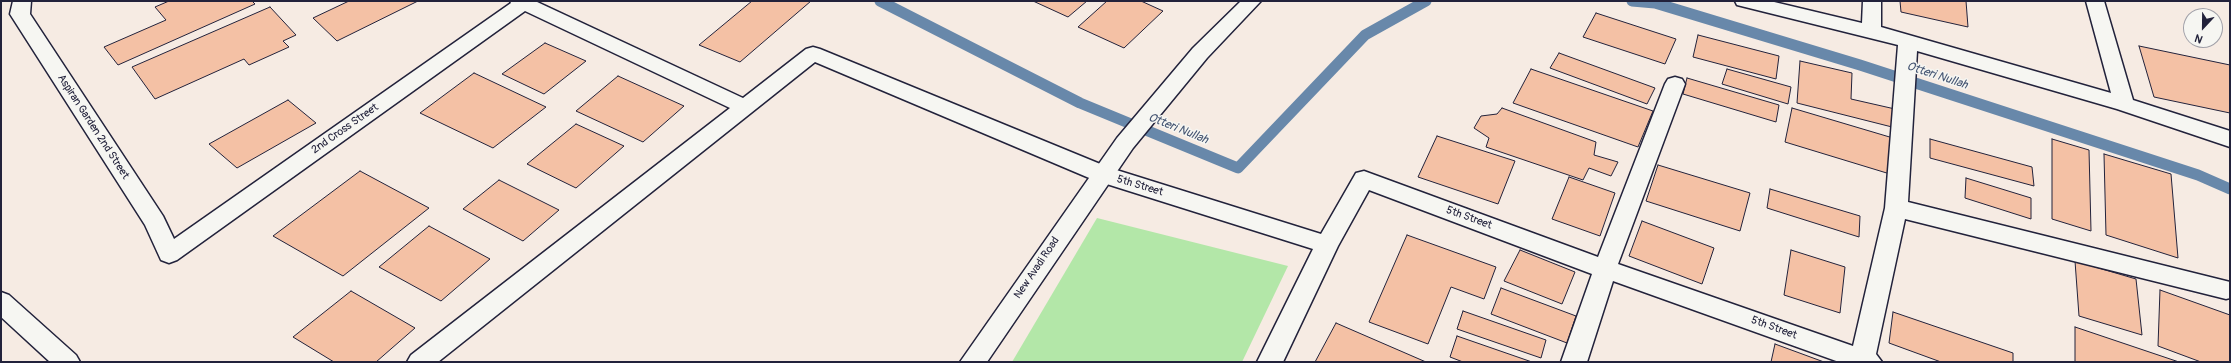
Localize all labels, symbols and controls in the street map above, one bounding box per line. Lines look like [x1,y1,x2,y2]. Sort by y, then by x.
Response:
north arrow [2183,8,2223,48]
text: N [2193,31,2205,46]
water label: Otteri Nullah [1905,59,1969,93]
street label: Aspiran Garden 2nd Street [54,72,132,182]
street label: 2nd Cross Street [309,101,381,157]
water label: Otteri Nullah [1146,110,1210,148]
street label: 5th Street [1115,173,1165,199]
street label: 5th Street [1444,204,1494,232]
street label: New Avadi Road [1011,235,1063,301]
street label: 5th Street [1749,314,1799,342]

